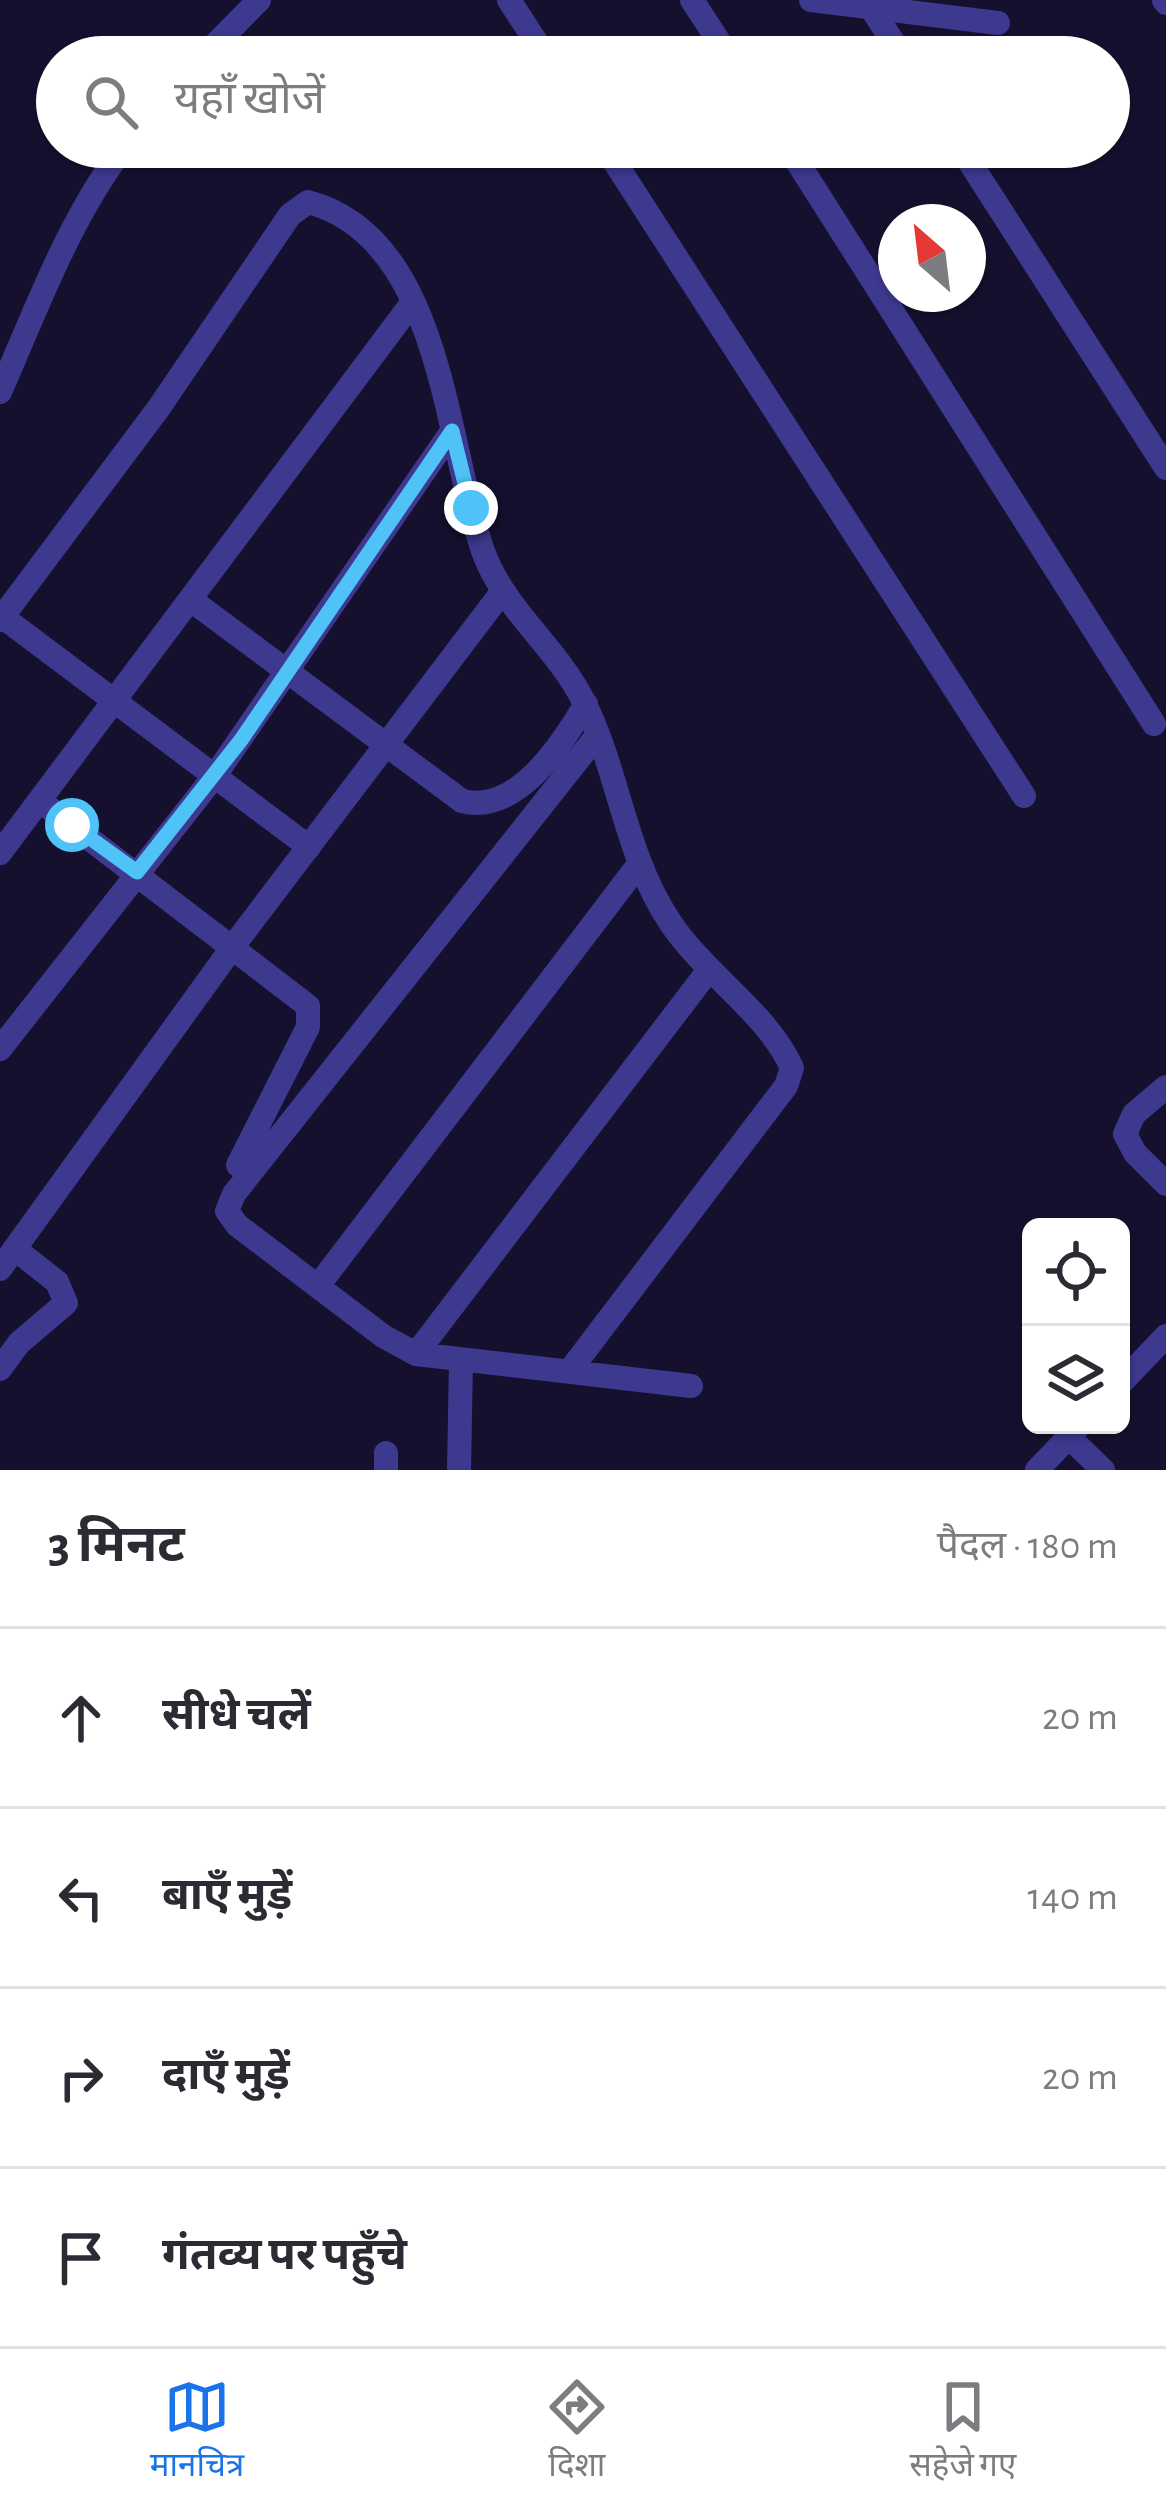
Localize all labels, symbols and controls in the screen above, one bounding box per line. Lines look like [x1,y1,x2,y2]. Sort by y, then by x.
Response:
search box [36,36,1130,168]
icon: search [78,69,144,135]
text: यहाँ खोजें [174,77,325,122]
north arrow [878,204,986,312]
route end [444,481,498,535]
route start [45,798,99,852]
map controls [1022,1218,1130,1434]
button: locate [1022,1218,1130,1326]
button: layers [1022,1326,1130,1434]
text: 3 मिनट [48,1520,185,1571]
text: पैदल · 180 m [937,1527,1118,1566]
icon: ahead [48,1685,114,1751]
text: सीधे चलें [162,1693,311,1738]
text: 20 m [1042,1698,1118,1737]
icon: left [48,1865,114,1931]
text: बाएँ मुड़ें [162,1873,292,1918]
text: 140 m [1028,1878,1118,1917]
icon: right [48,2045,114,2111]
text: दाएँ मुड़ें [162,2053,290,2098]
text: 20 m [1042,2058,1118,2097]
icon: arrive [48,2225,114,2291]
text: गंतव्य पर पहुँचे [162,2233,407,2278]
tab: मानचित्र [150,2374,244,2489]
tab: दिशा [544,2374,610,2489]
tab: सहेजे गए [910,2374,1016,2489]

